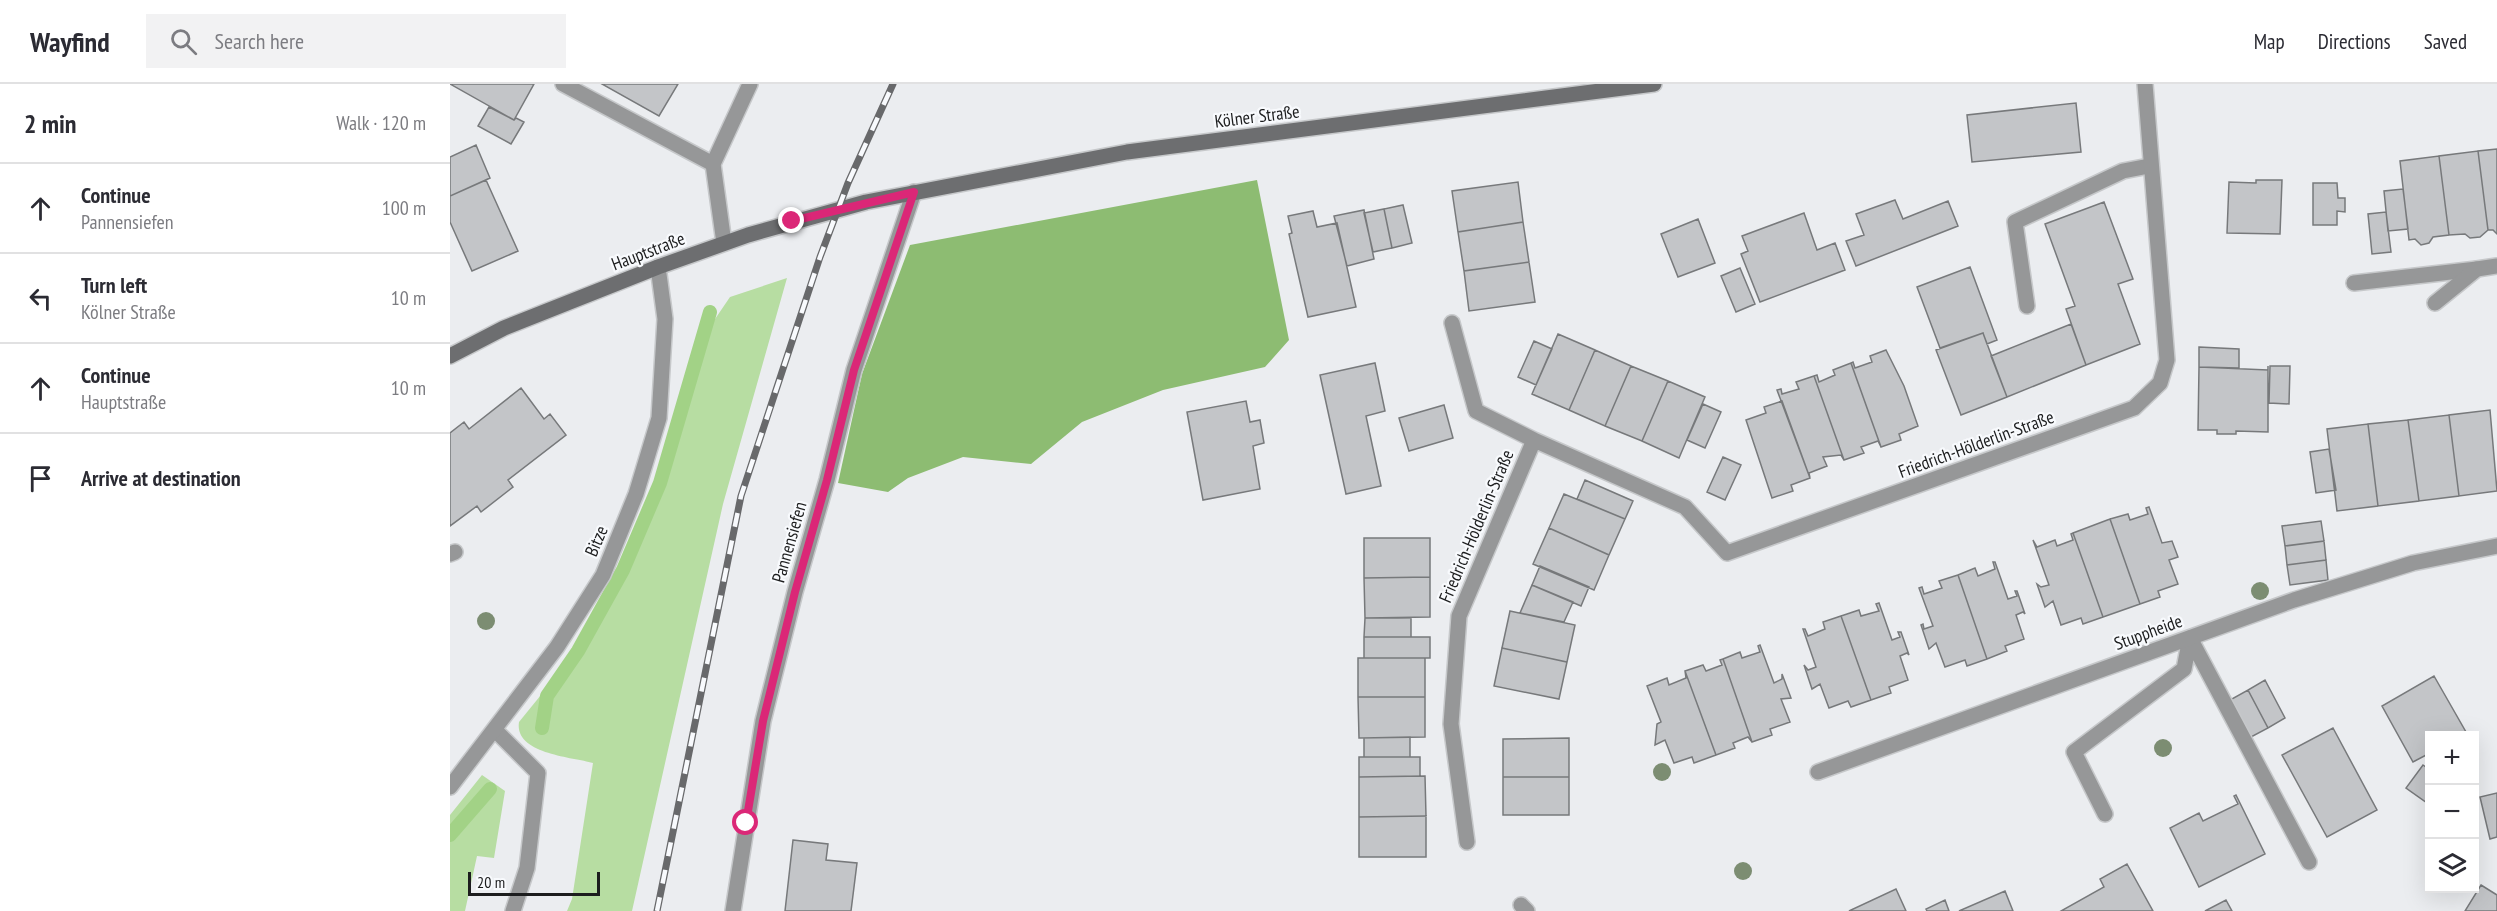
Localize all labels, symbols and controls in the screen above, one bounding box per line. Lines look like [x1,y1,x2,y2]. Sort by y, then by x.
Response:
search box [146,14,566,68]
text: Wayfind [30,23,110,60]
icon: search [167,25,200,58]
text: Search here [215,27,304,55]
text: Map [2254,28,2285,55]
text: Directions [2318,28,2391,55]
text: Saved [2424,28,2467,55]
street label: Kölner Straße [1213,99,1301,133]
text: 2 min [24,107,77,140]
text: Walk · 120 m [336,110,426,136]
text: Continue [81,181,151,209]
icon: ahead [24,192,57,225]
text: 100 m [382,195,426,221]
route end [778,207,804,233]
text: Pannensiefen [81,209,173,235]
street label: Hauptstraße [608,226,688,276]
text: Turn left [81,271,147,299]
icon: left [24,282,57,315]
text: 10 m [391,285,426,311]
text: Kölner Straße [81,299,176,325]
text: Continue [81,361,151,389]
icon: ahead [24,372,57,405]
text: 10 m [391,375,426,401]
text: Hauptstraße [81,389,166,415]
street label: Friedrich-Hölderlin-Straße [1895,405,2057,483]
street label: Friedrich-Hölderlin-Straße [1433,446,1519,606]
icon: arrive [24,462,57,495]
text: Arrive at destination [81,464,241,492]
street label: Pannensiefen [766,499,812,585]
street label: Bitze [579,522,613,560]
street label: Stuppheide [2111,609,2185,655]
map controls [2425,731,2479,893]
button: + [2425,731,2479,785]
button: − [2425,785,2479,839]
route start [732,809,758,835]
button: layers [2425,839,2479,893]
scale bar [468,869,600,896]
text: 20 m [477,872,505,892]

